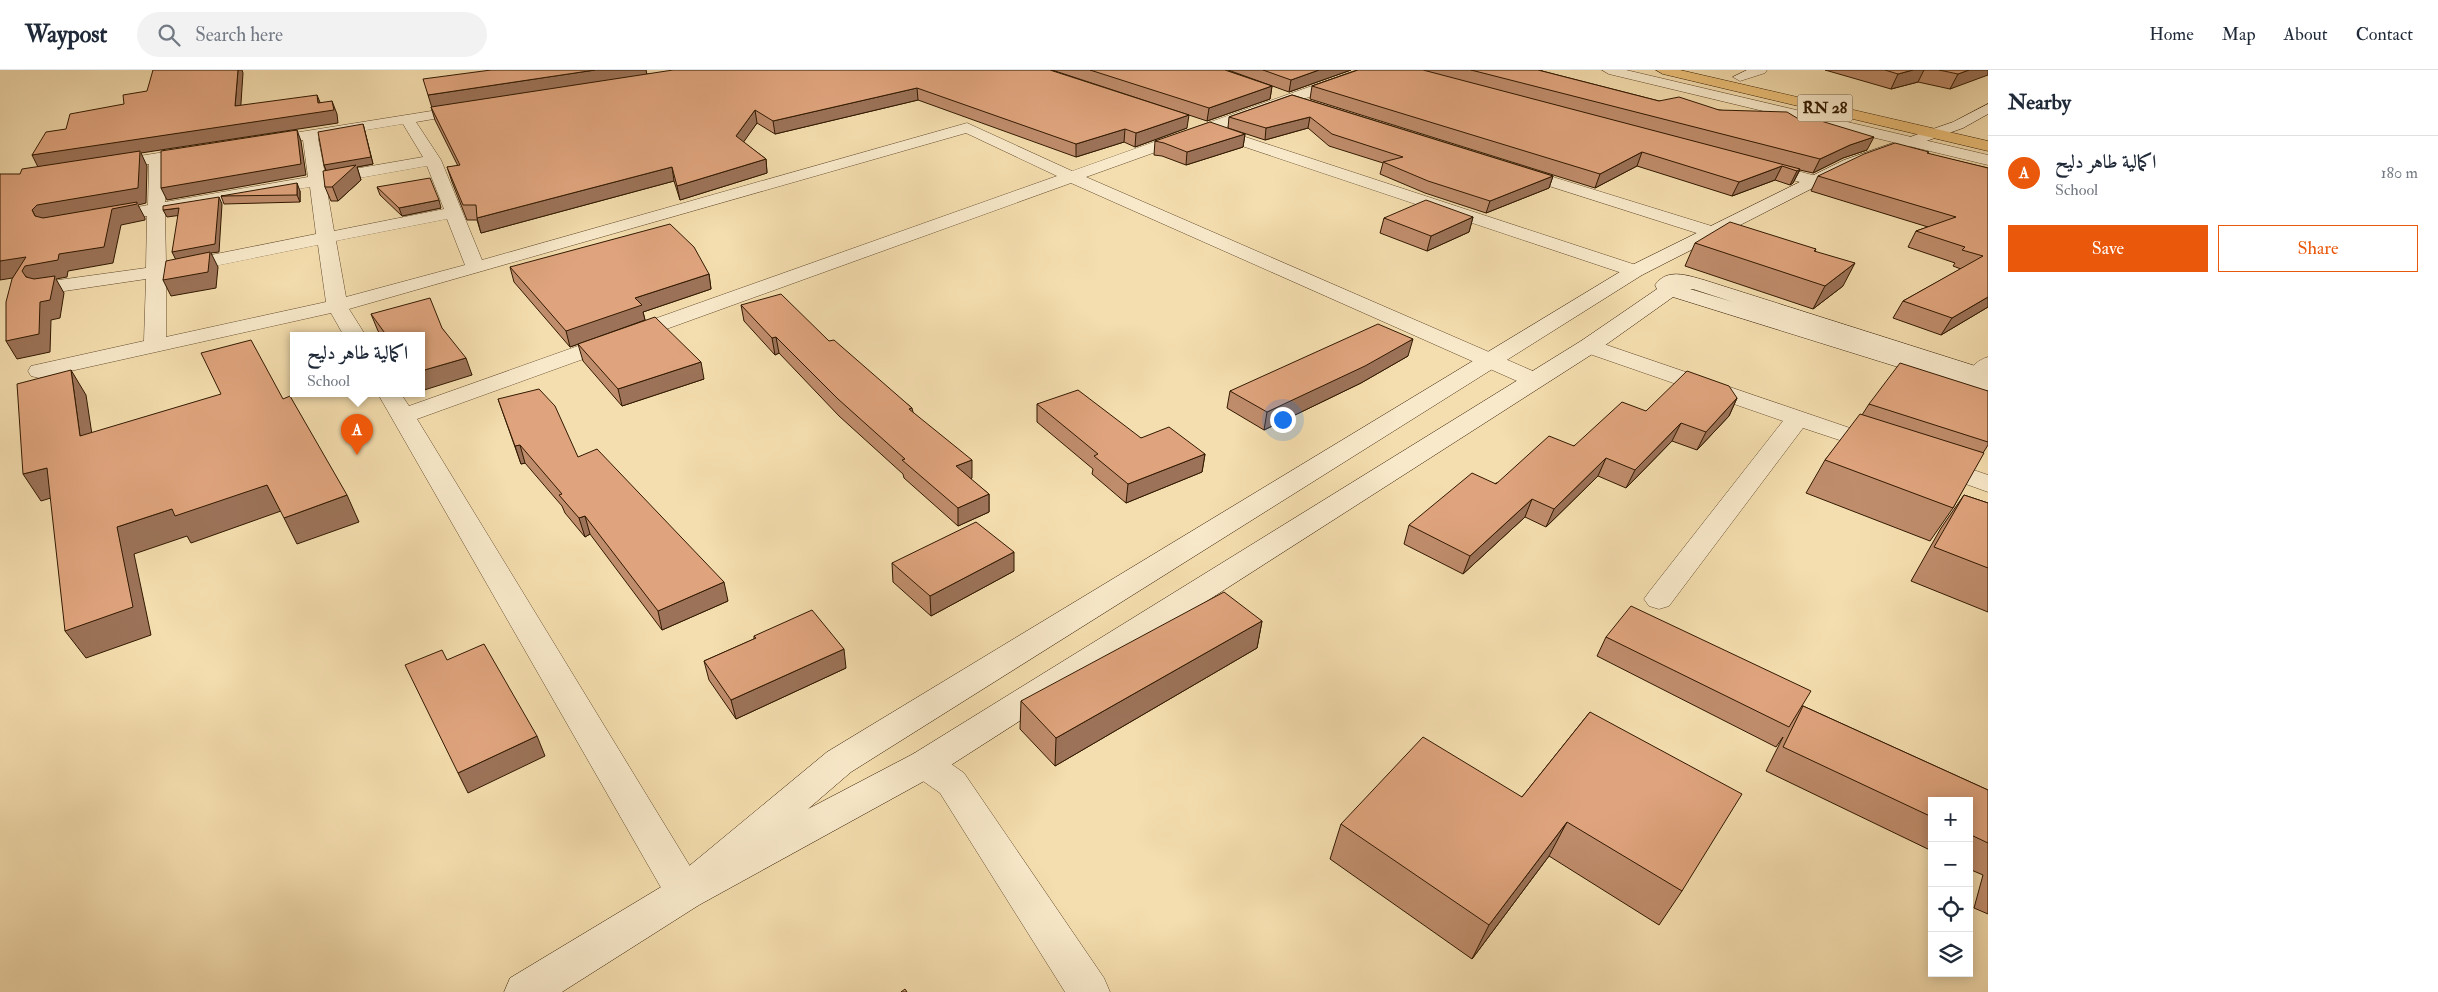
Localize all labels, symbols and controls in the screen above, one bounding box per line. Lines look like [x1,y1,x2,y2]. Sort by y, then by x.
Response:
search box [137,12,487,57]
text: Waypost [25,19,107,50]
icon: search [155,21,183,49]
text: Search here [195,23,283,47]
text: Home [2149,23,2194,46]
text: Map [2222,23,2256,46]
text: About [2284,23,2328,46]
text: Contact [2356,23,2413,46]
text: Nearby [2008,89,2071,116]
road number: RN 28 [1798,94,1852,122]
text: اكمالية طاهر دليح [2055,150,2156,174]
text: A [2019,163,2029,183]
text: 180 m [2381,163,2418,183]
text: School [2055,180,2098,200]
button: Save [2008,225,2208,272]
button: Share [2218,225,2418,272]
popup [290,332,425,397]
text: اكمالية طاهر دليح [307,341,408,365]
text: School [307,371,350,391]
your location [1270,407,1296,433]
pin: A [341,414,373,455]
map controls [1928,797,1973,977]
button: + [1928,797,1973,842]
button: − [1928,842,1973,887]
button: locate [1928,887,1973,932]
button: layers [1928,932,1973,977]

